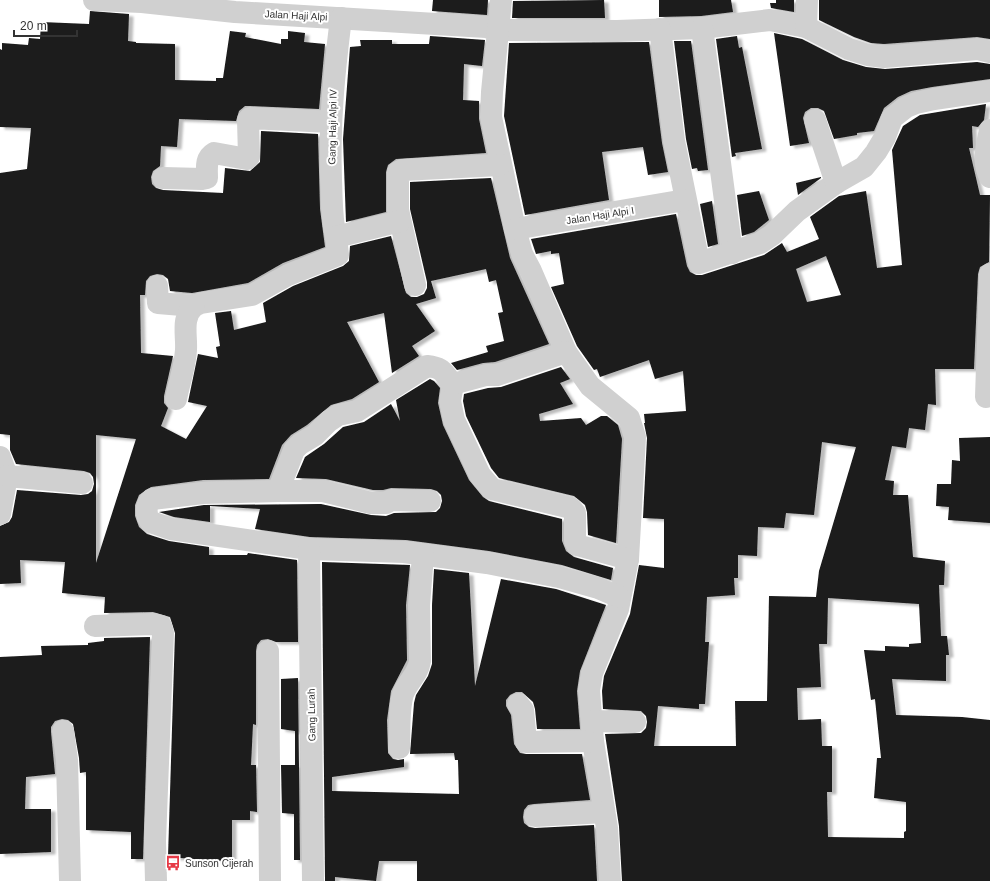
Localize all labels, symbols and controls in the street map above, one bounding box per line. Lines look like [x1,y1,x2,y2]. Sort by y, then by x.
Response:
street label: Jalan Haji Alpi [264,8,328,23]
scale bar [14,12,77,38]
text: 20 m [20,19,47,33]
street label: Gang Haji Alpi IV [326,89,339,165]
street label: Jalan Haji Alpi I [565,205,635,226]
street label: Gang Lurah [306,688,317,741]
bus stop icon: Sunson Cijerah [164,854,182,872]
place label: Sunson Cijerah [185,858,253,869]

